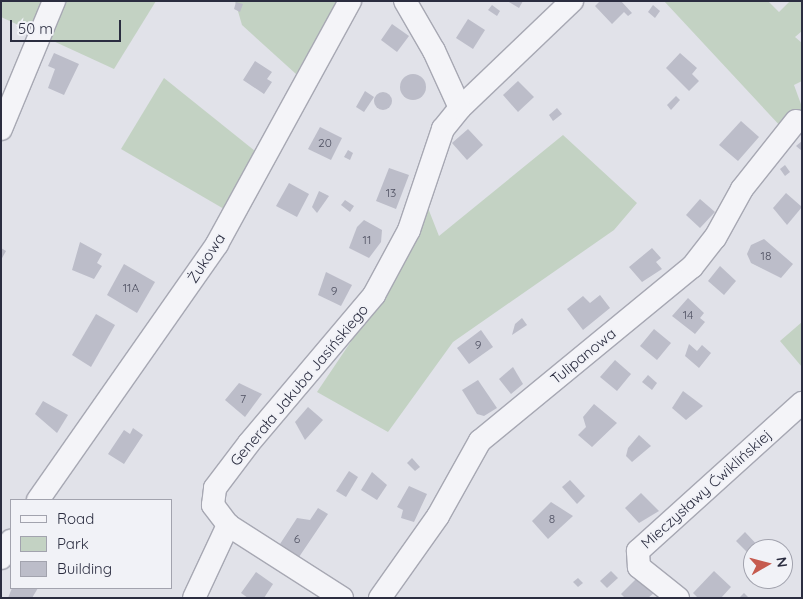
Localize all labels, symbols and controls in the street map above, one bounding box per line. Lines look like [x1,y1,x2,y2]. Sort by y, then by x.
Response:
scale bar [12,10,124,42]
text: 50 m [18,19,53,38]
house number: 20 [318,136,332,150]
house number: 13 [386,186,396,200]
street label: Żukowa [183,230,229,286]
house number: 11 [363,233,371,247]
house number: 18 [761,249,771,263]
house number: 11A [123,281,139,295]
house number: 9 [331,284,337,298]
street label: Generała Jakuba Jasińskiego [226,301,372,469]
house number: 14 [683,308,693,322]
street label: Tulipanowa [547,324,619,388]
house number: 9 [475,338,481,352]
house number: 7 [240,392,246,406]
street label: Mieczysławy Ćwiklińskiej [637,426,775,552]
legend [10,499,172,589]
text: Road [57,509,94,528]
house number: 8 [549,512,555,526]
house number: 6 [294,532,300,546]
text: Park [57,534,89,553]
north arrow [743,539,793,589]
text: N [772,556,791,568]
text: Building [57,559,112,578]

